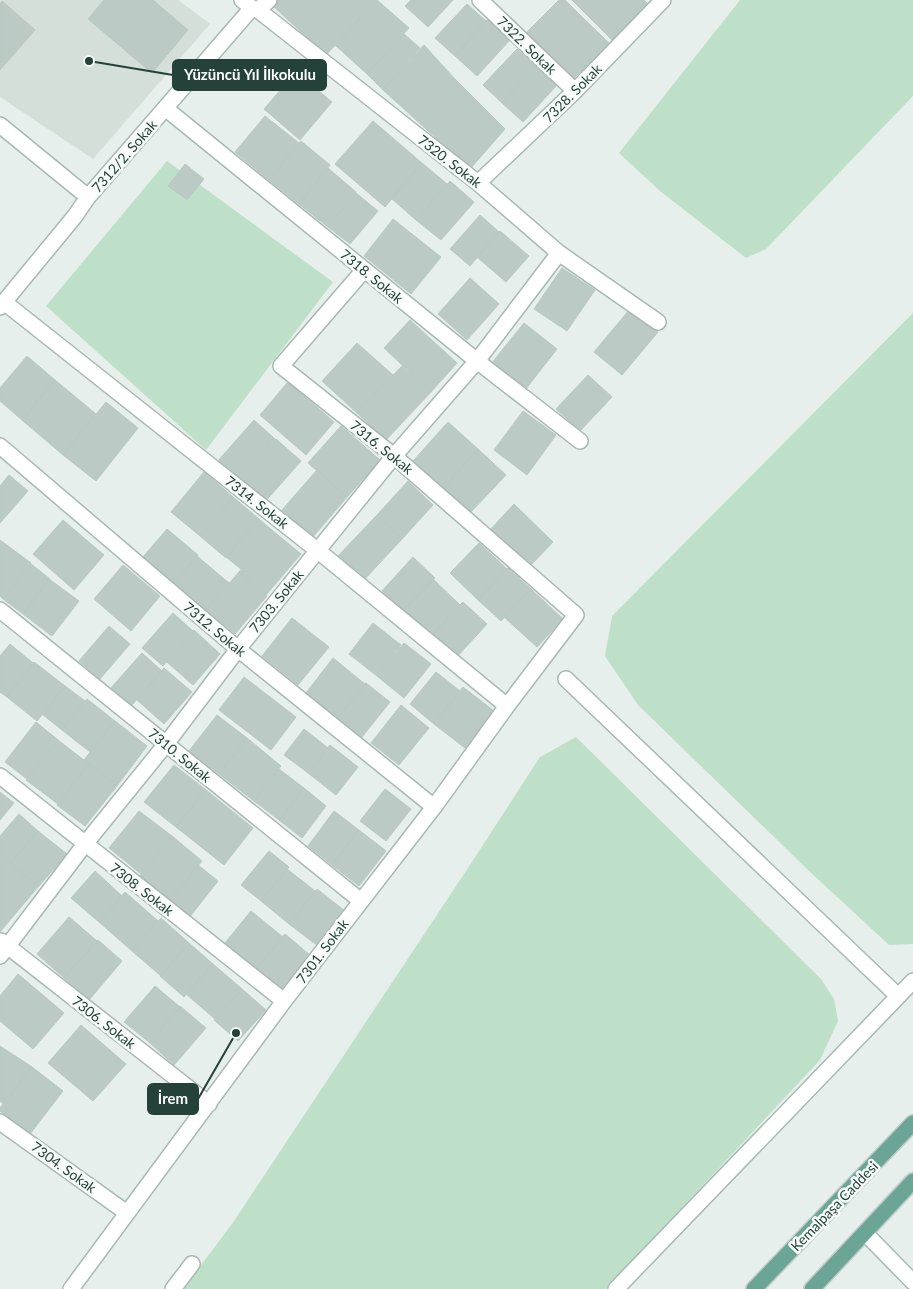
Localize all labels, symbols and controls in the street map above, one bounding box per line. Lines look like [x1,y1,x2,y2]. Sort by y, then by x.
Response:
street label: 7322. Sokak [494,12,561,78]
street label: 7328. Sokak [539,59,606,126]
callout: Yüzüncü Yıl İlkokulu [173,60,326,90]
text: Yüzüncü Yıl İlkokulu [183,65,316,83]
street label: 7312/2. Sokak [88,116,161,196]
street label: 7320. Sokak [415,131,486,192]
street label: 7318. Sokak [337,245,408,307]
street label: 7316. Sokak [347,416,418,478]
street label: 7314. Sokak [222,472,293,533]
street label: 7303. Sokak [245,565,307,636]
street label: 7312. Sokak [180,598,250,661]
street label: 7310. Sokak [145,724,216,786]
street label: 7308. Sokak [107,859,178,920]
street label: 7301. Sokak [292,915,352,986]
street label: 7306. Sokak [69,992,140,1053]
callout: İrem [148,1084,198,1114]
text: İrem [158,1089,188,1107]
street label: 7304. Sokak [28,1138,100,1197]
street label: Kemalpaşa Caddesi [787,1158,881,1254]

